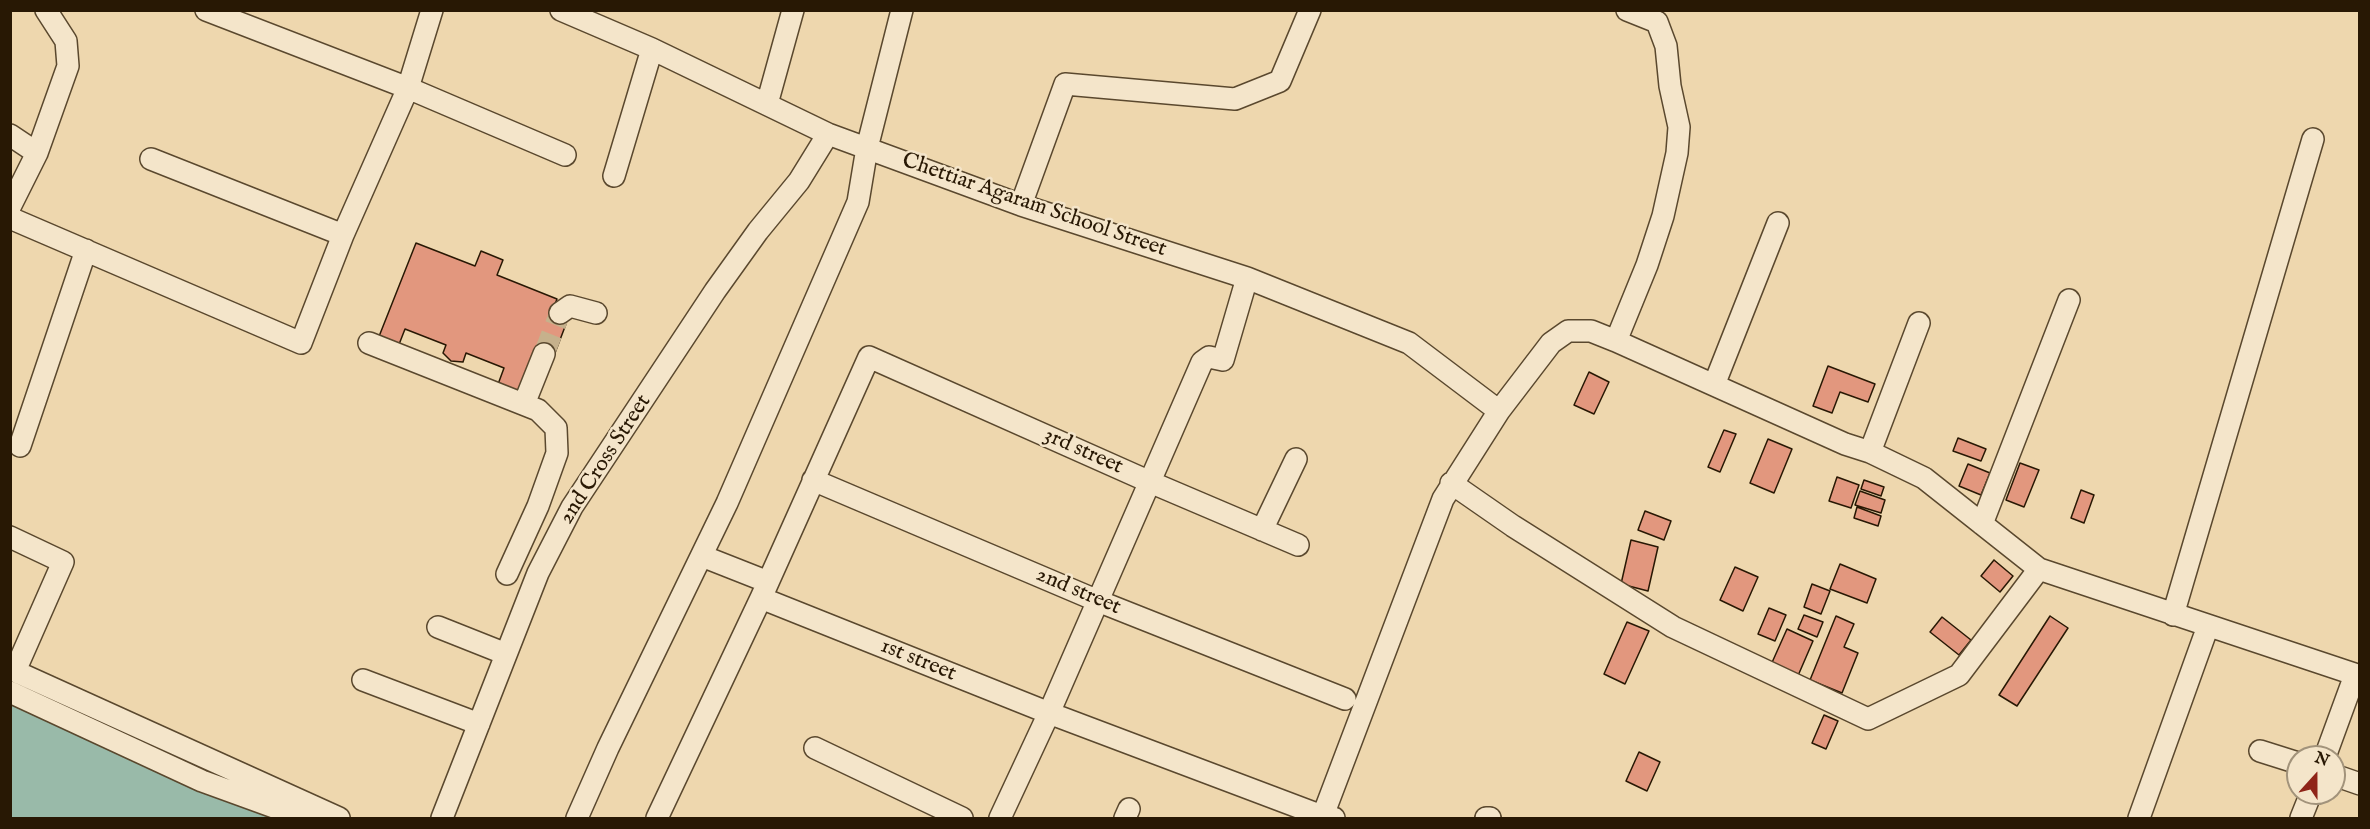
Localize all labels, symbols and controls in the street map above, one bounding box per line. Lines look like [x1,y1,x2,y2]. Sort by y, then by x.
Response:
street label: Chettiar Agaram School Street [898,148,1170,264]
street label: 2nd Cross Street [554,390,658,530]
street label: 3rd street [1039,423,1127,481]
street label: 2nd street [1032,562,1124,622]
street label: 1st street [876,634,960,688]
north arrow [2286,745,2346,805]
text: N [2312,748,2332,772]

